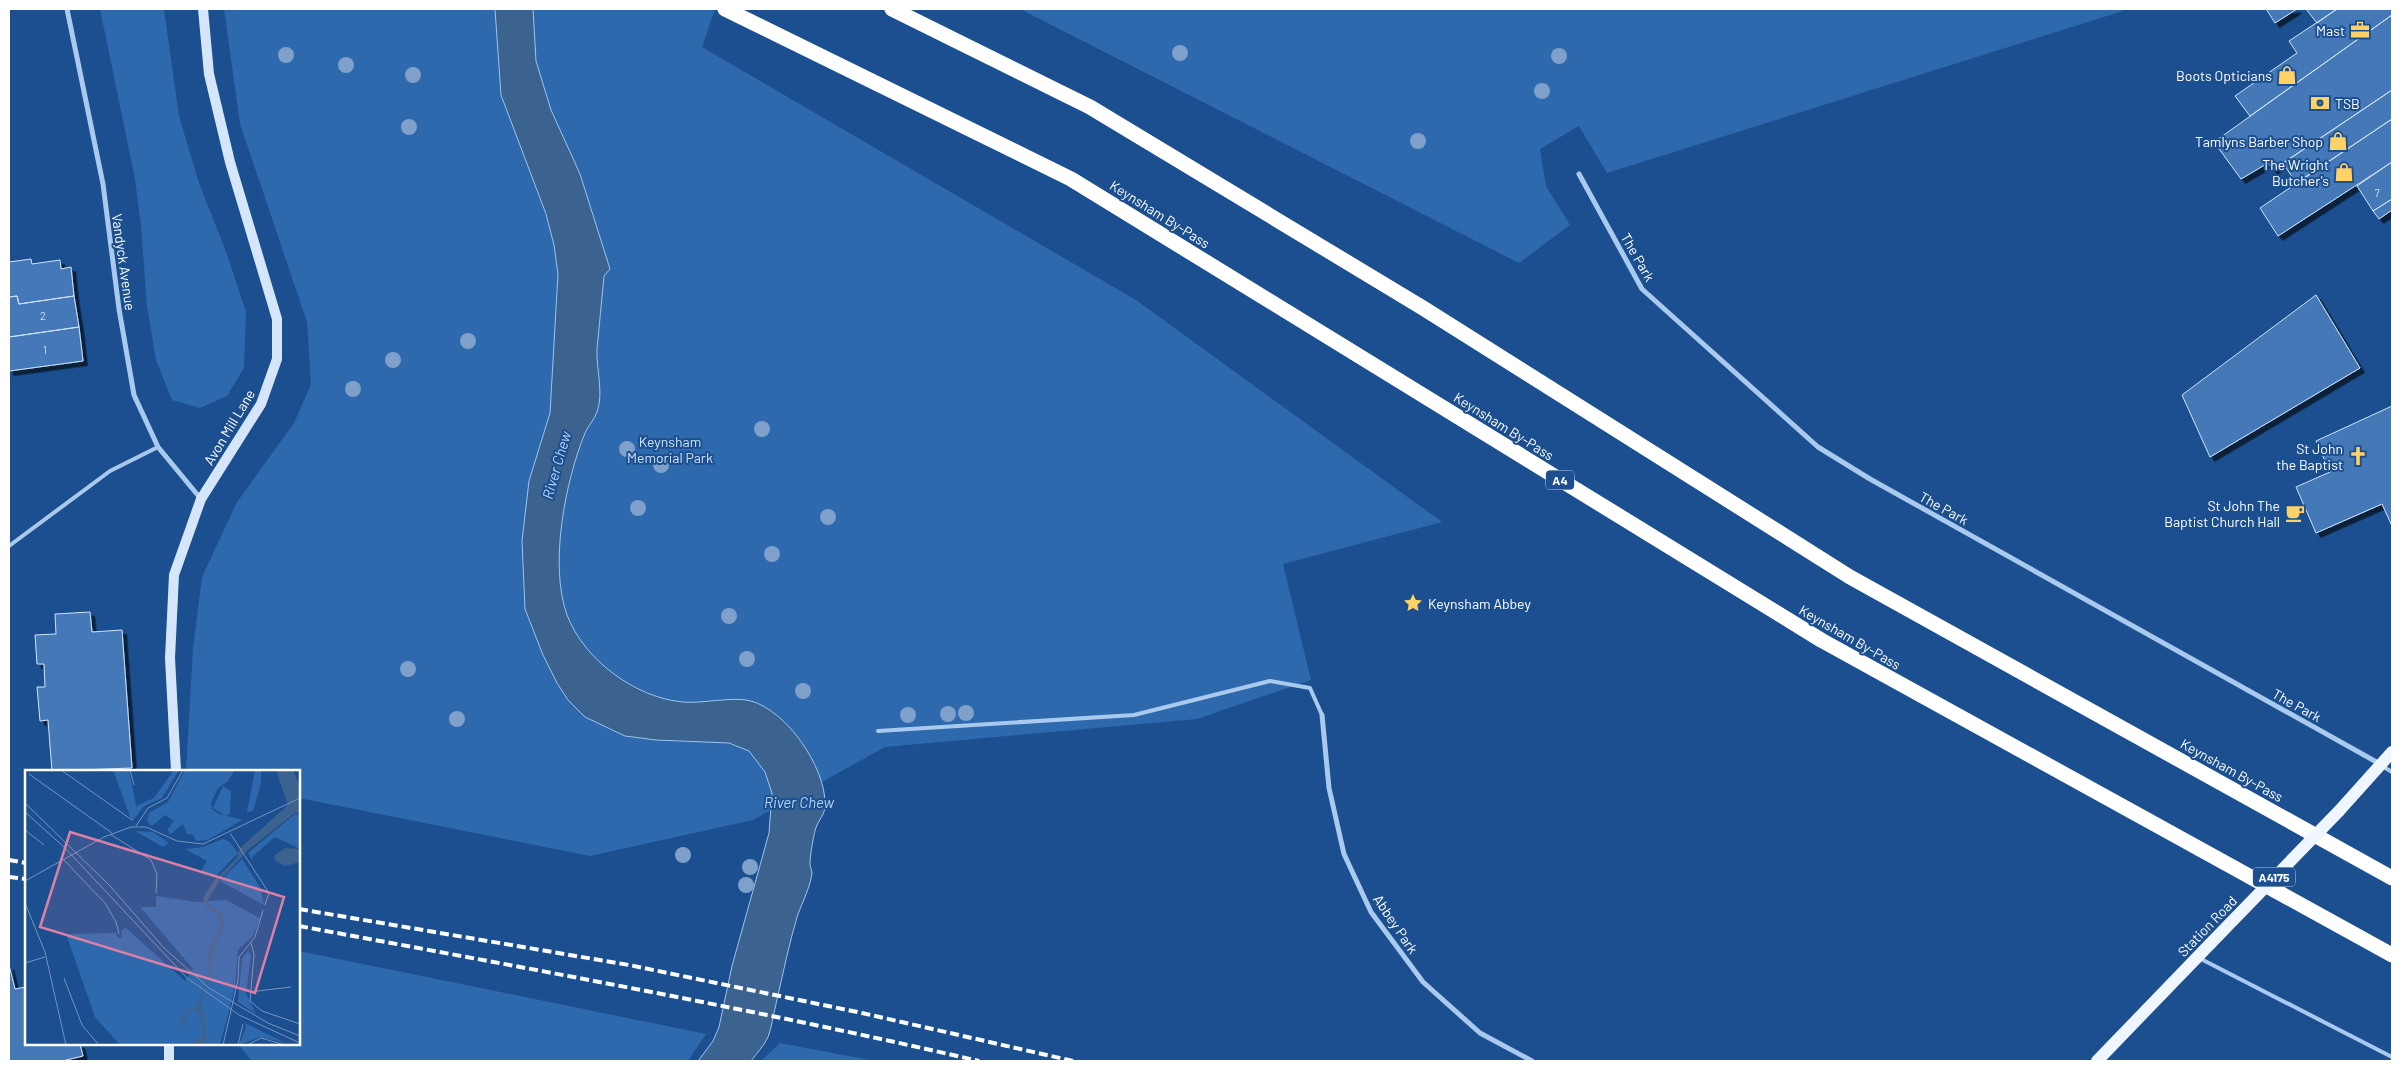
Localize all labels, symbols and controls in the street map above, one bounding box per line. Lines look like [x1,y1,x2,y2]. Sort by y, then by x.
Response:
office icon: Mast [2349,19,2371,41]
place label: Mast [2316,22,2345,39]
shop icon: Boots Opticians [2276,64,2298,86]
place label: Boots Opticians [2176,67,2272,84]
bank icon: TSB [2309,92,2331,114]
place label: TSB [2335,95,2360,112]
shop icon: Tamlyns Barber Shop [2327,130,2349,152]
place label: Tamlyns Barber Shop [2195,133,2323,150]
place label: The Wright Butcher's [2262,156,2329,189]
shop icon: The Wright Butcher's [2333,161,2355,183]
street label: Keynsham By-Pass [1107,176,1213,252]
house number: 7 [2374,186,2380,199]
street label: Vandyck Avenue [109,212,139,312]
street label: The Park [1617,230,1659,284]
house number: 2 [40,309,46,322]
house number: 1 [43,343,47,356]
street label: Avon Mill Lane [200,386,258,468]
street label: Keynsham By-Pass [1451,388,1557,464]
water label: River Chew [538,428,574,501]
park label: Keynsham Memorial Park [627,433,713,466]
place label: St John the Baptist [2276,440,2343,473]
church icon: St John the Baptist [2347,445,2369,467]
road number: A4 [1546,470,1574,490]
street label: The Park [1917,488,1971,528]
place label: St John The Baptist Church Hall [2164,497,2280,530]
cafe icon: St John The Baptist Church Hall [2284,502,2306,524]
place icon: Keynsham Abbey [1402,592,1424,614]
place label: Keynsham Abbey [1428,595,1531,612]
street label: Keynsham By-Pass [1796,601,1904,673]
street label: The Park [2270,685,2324,725]
street label: Keynsham By-Pass [2178,735,2286,805]
inset map [25,770,300,1045]
water label: River Chew [764,793,834,811]
road number: A4175 [2253,868,2295,886]
street label: Abbey Park [1370,891,1422,957]
street label: Station Road [2174,892,2240,960]

